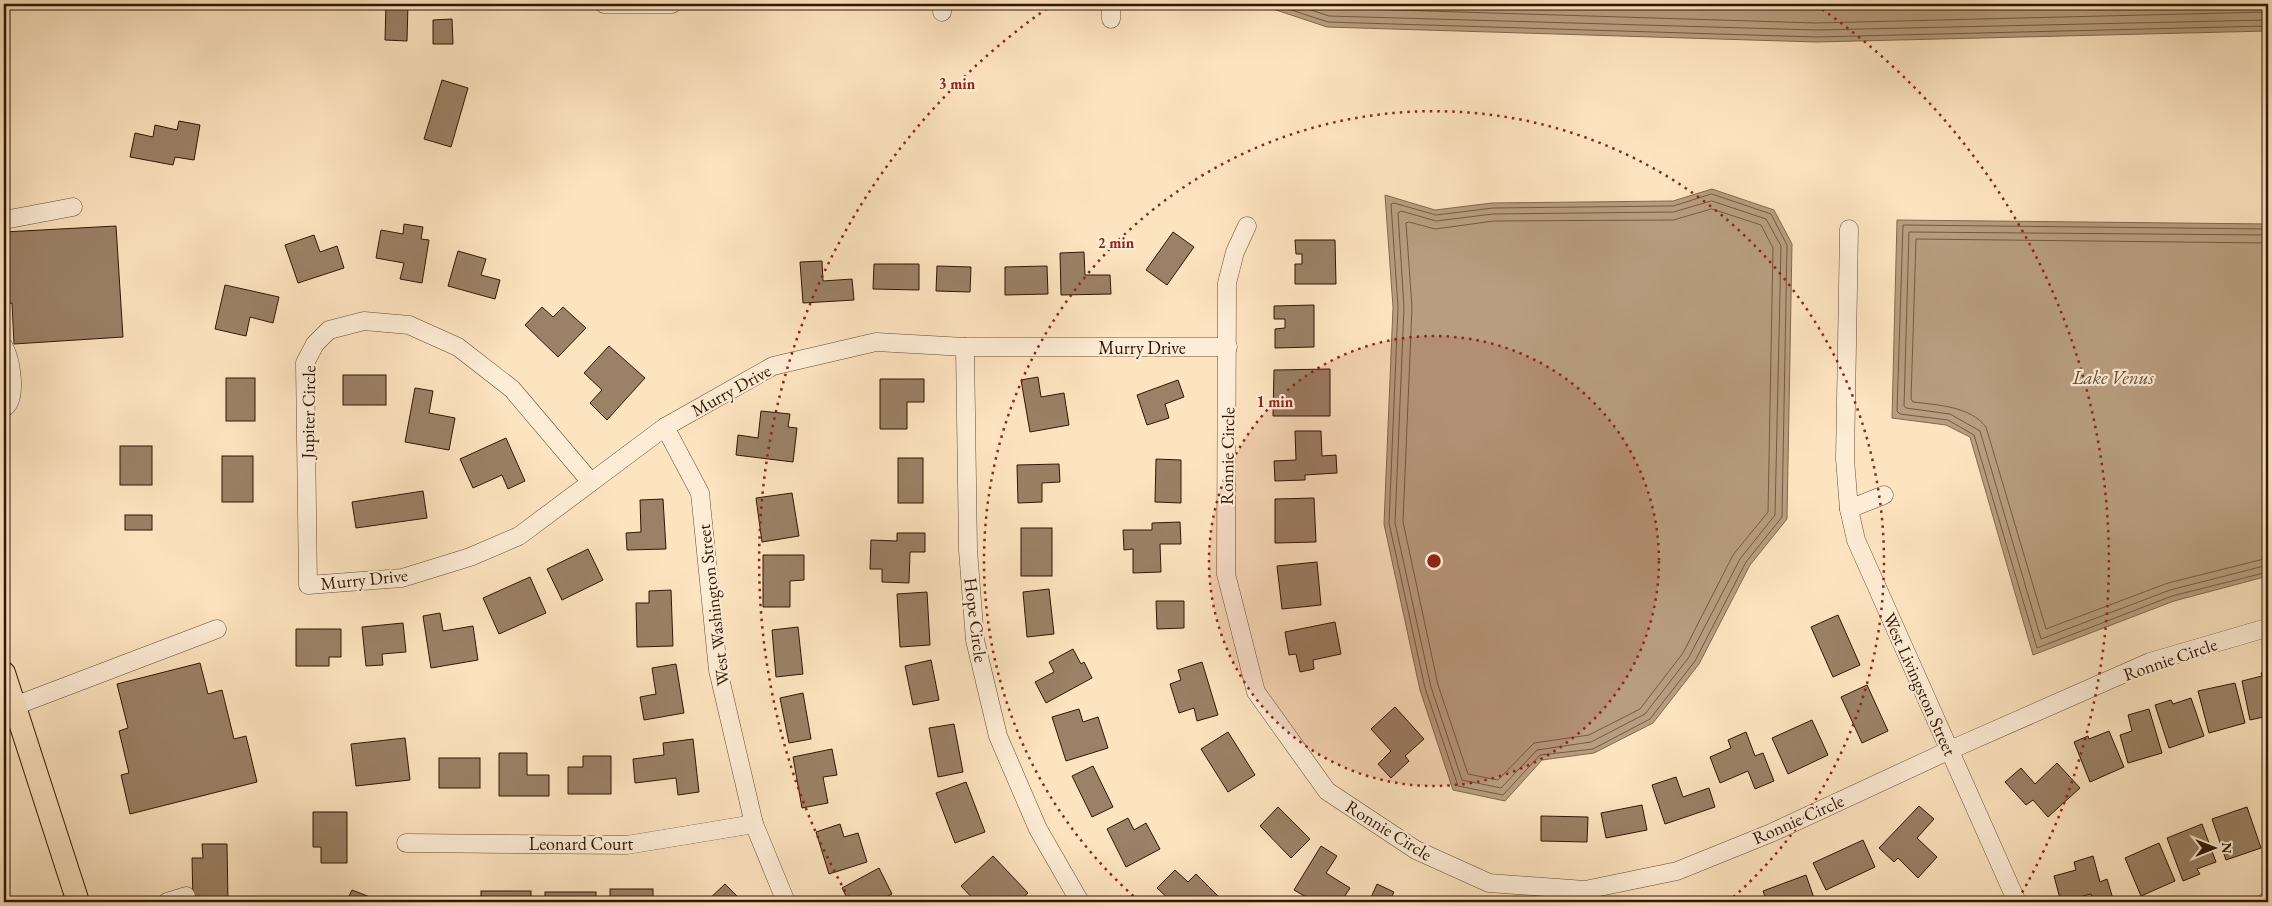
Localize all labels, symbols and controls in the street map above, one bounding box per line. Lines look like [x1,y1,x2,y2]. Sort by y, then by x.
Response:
text: 3 min [939,74,976,93]
text: 2 min [1098,233,1135,252]
street label: Murry Drive [1098,336,1186,359]
street label: Murry Drive [687,359,775,421]
street label: Jupiter Circle [296,365,320,461]
water label: Lake Venus [2071,365,2154,390]
text: 1 min [1257,392,1294,411]
street label: Ronnie Circle [1215,407,1239,505]
street label: West Washington Street [692,523,734,687]
centre of rings [1425,552,1443,570]
street label: Murry Drive [319,563,409,595]
street label: Hope Circle [959,576,993,664]
street label: West Livingston Street [1878,609,1962,759]
street label: Ronnie Circle [2120,632,2220,686]
street label: Ronnie Circle [1749,789,1847,849]
street label: Ronnie Circle [1341,794,1437,866]
north arrow [2190,824,2240,874]
street label: Leonard Court [529,832,634,855]
text: N [2218,842,2236,854]

